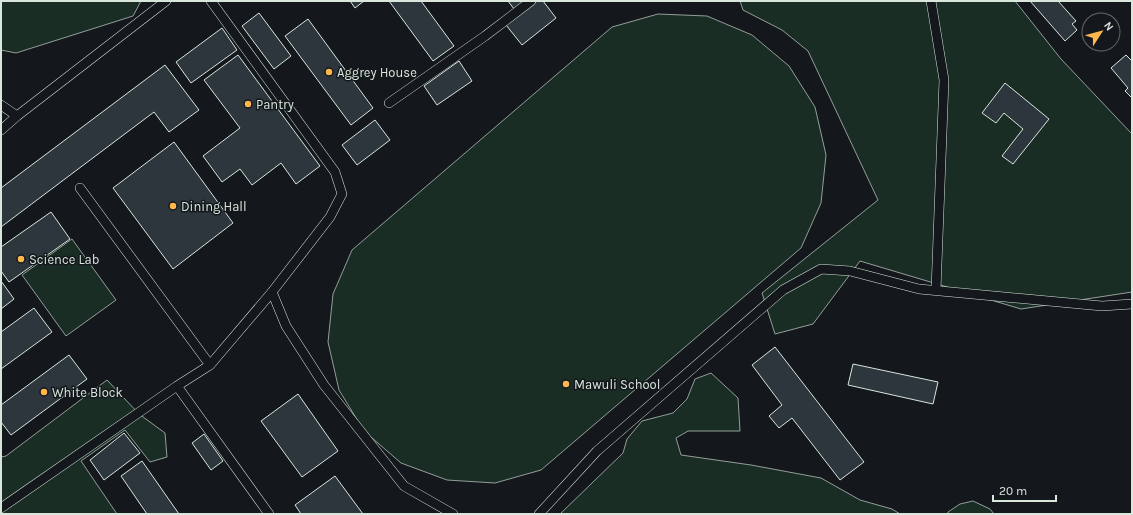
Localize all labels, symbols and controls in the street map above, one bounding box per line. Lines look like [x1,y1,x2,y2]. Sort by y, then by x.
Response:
north arrow [1081,12,1121,52]
text: N [1101,19,1116,33]
place label: Aggrey House [337,65,417,80]
marker: Aggrey House [324,67,334,77]
place label: Pantry [256,97,294,112]
marker: Pantry [243,99,253,109]
place label: Dining Hall [181,199,247,214]
marker: Dining Hall [168,201,178,211]
place label: Science Lab [29,252,99,267]
marker: Science Lab [16,254,26,264]
place label: Mawuli School [574,377,660,392]
marker: Mawuli School [561,379,571,389]
place label: White Block [52,385,123,400]
marker: White Block [39,387,49,397]
scale bar [993,477,1056,503]
text: 20 m [999,484,1027,498]

